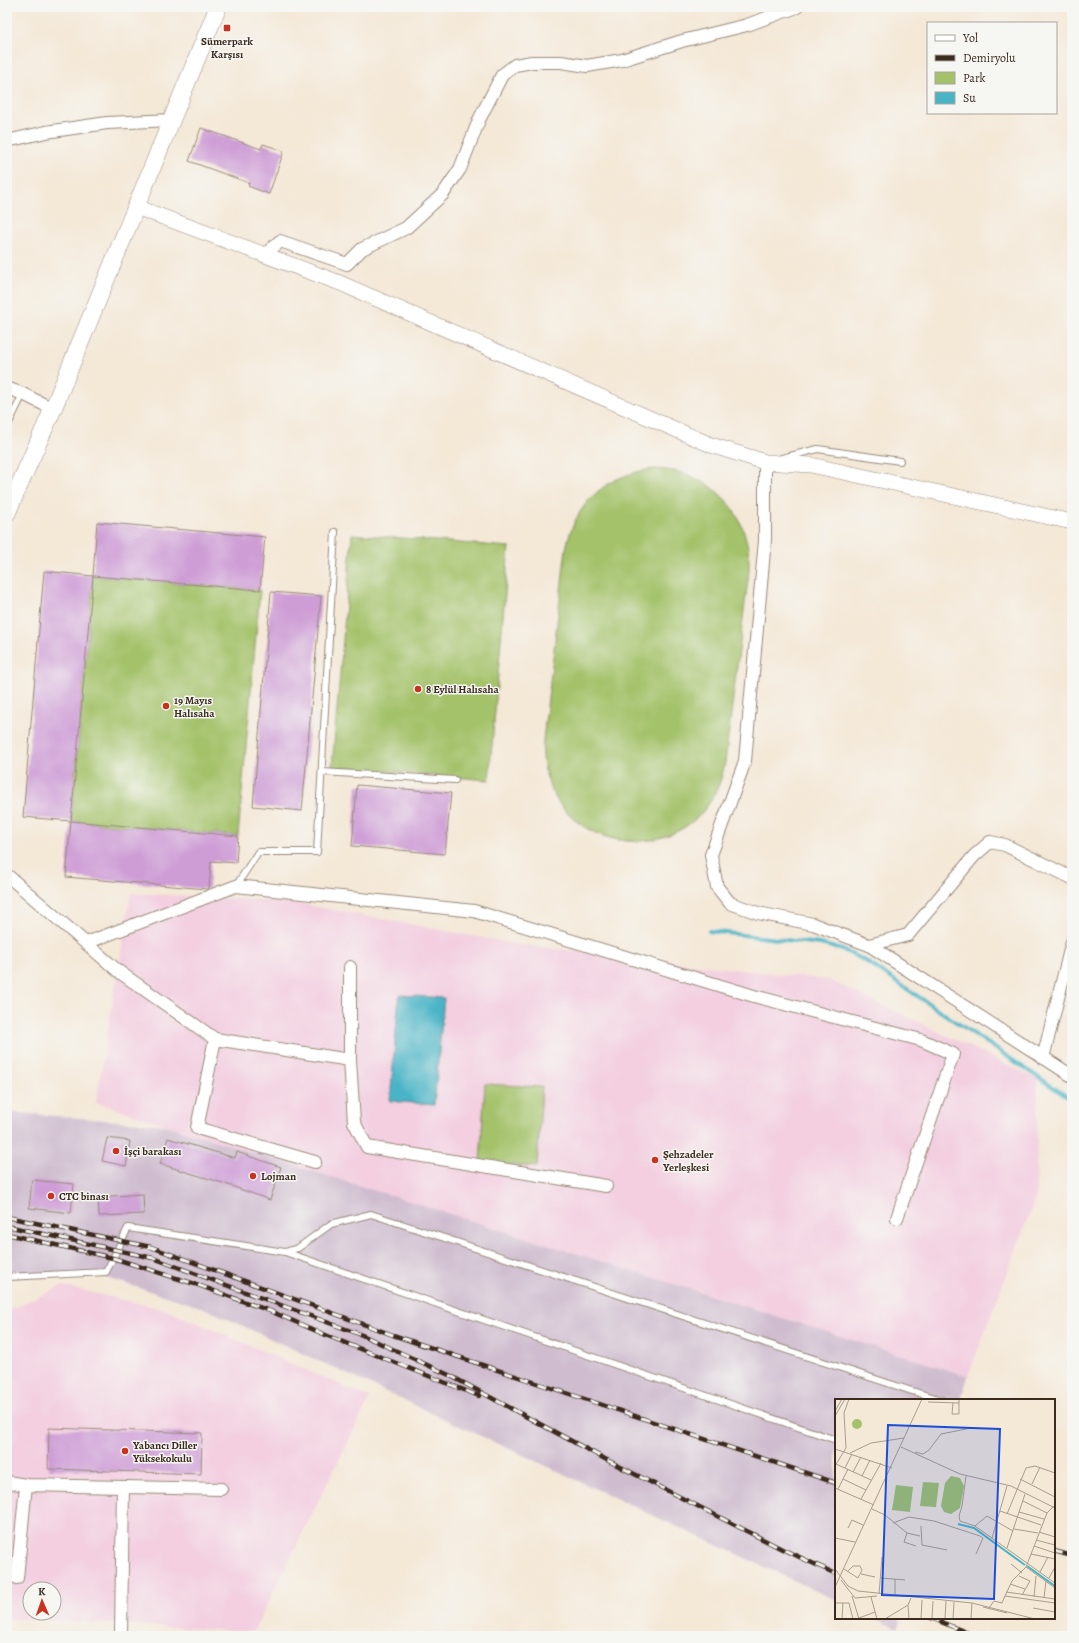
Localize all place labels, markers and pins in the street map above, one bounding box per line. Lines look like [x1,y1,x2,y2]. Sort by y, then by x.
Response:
marker: Sümerpark Karşısı [222,23,232,33]
place label: Sümerpark Karşısı [201,34,253,62]
place label: 8 Eylül Halısaha [426,682,500,697]
marker: 8 Eylül Halısaha [413,684,423,694]
place label: 19 Mayıs Halısaha [174,693,215,721]
marker: 19 Mayıs Halısaha [161,701,171,711]
place label: İşçi barakası [124,1144,181,1159]
marker: İşçi barakası [111,1146,121,1156]
place label: Şehzadeler Yerleşkesi [662,1147,714,1175]
marker: Şehzadeler Yerleşkesi [650,1155,660,1165]
place label: Lojman [261,1169,296,1184]
marker: Lojman [248,1171,258,1181]
place label: CTC binası [59,1189,109,1204]
marker: CTC binası [46,1191,56,1201]
place label: Yabancı Diller Yüksekokulu [132,1438,198,1466]
marker: Yabancı Diller Yüksekokulu [120,1446,130,1456]

